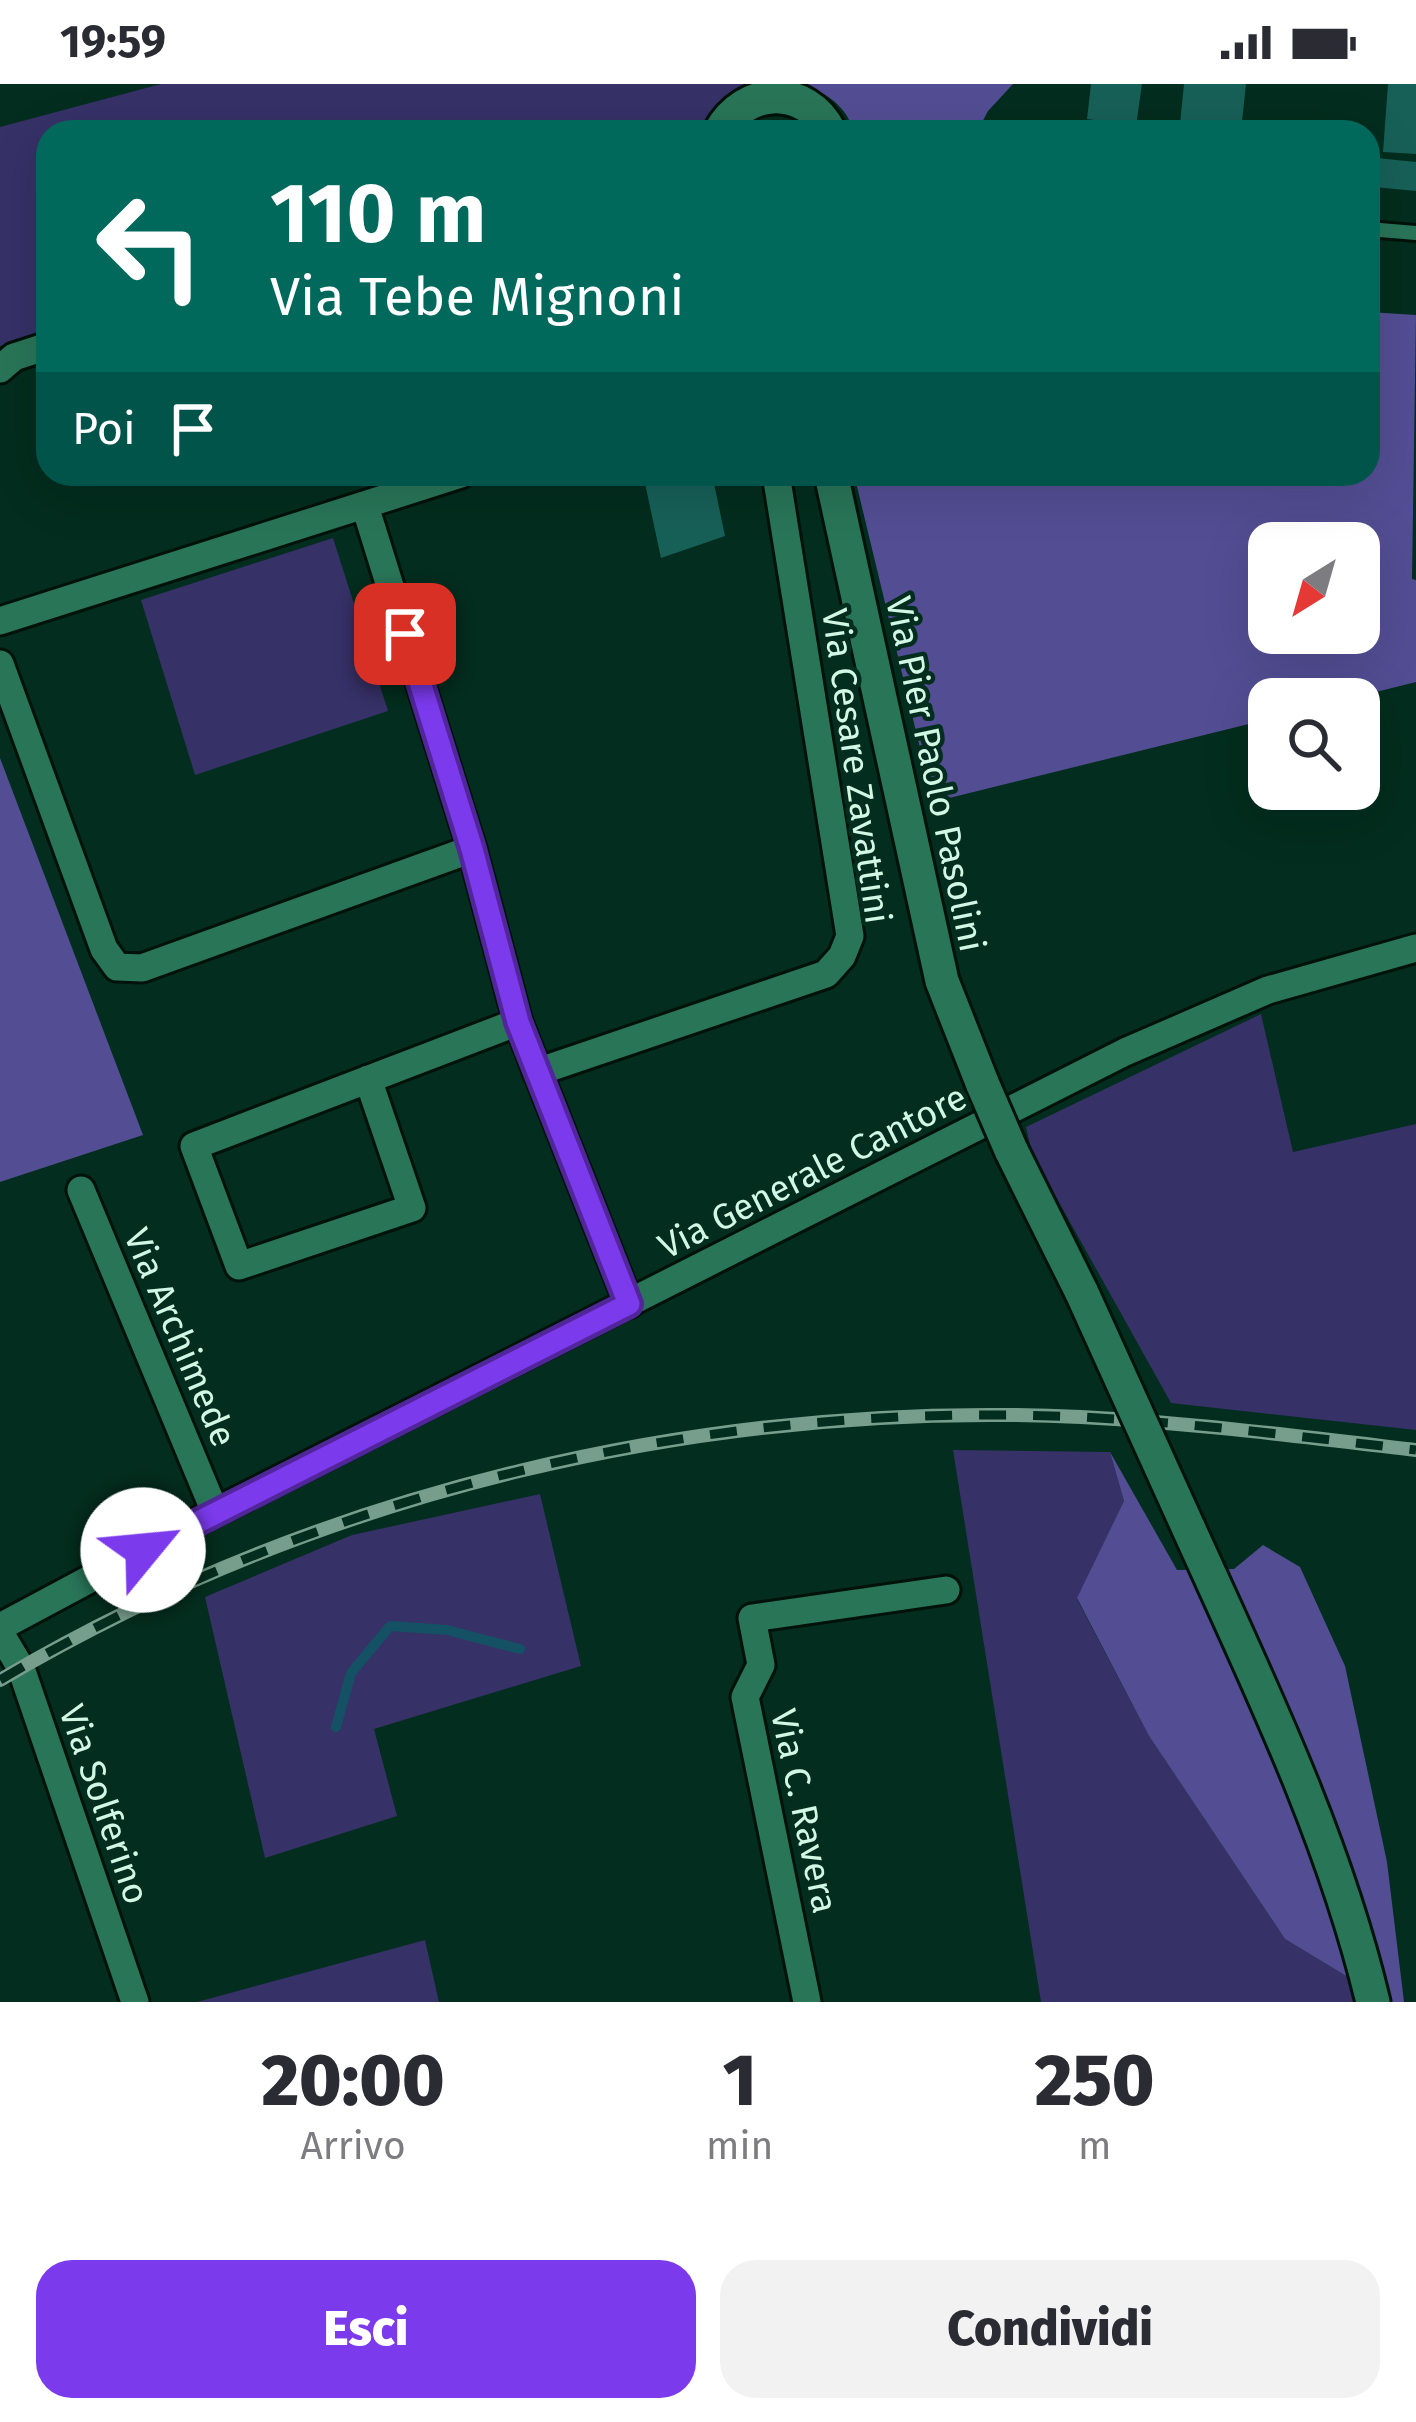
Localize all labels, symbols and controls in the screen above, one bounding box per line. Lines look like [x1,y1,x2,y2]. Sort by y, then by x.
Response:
text: 19:59 [60,15,166,69]
text: 110 m [270,163,486,264]
icon: left [72,168,228,324]
text: Via Tebe Mignoni [270,265,685,329]
icon: arrive [160,396,226,462]
text: Poi [72,402,136,456]
north arrow [1248,522,1380,654]
map controls [1248,522,1380,810]
pin [354,583,456,685]
street label: Via Pier Paolo Pasolini [876,593,994,956]
icon: arrive [372,601,438,667]
street label: Via Cesare Zavattini [812,606,900,927]
button: search [1248,678,1380,810]
street label: Via Generale Cantore [651,1075,974,1269]
street label: Via Archimede [114,1222,246,1453]
position arrow [80,1487,206,1613]
street label: Via Solferino [49,1699,159,1910]
street label: Via C. Ravera [761,1705,847,1917]
text: 20:00 [261,2038,445,2124]
text: 1 [723,2038,757,2124]
text: 250 [1035,2038,1155,2124]
text: Arrivo [300,2123,406,2169]
text: min [706,2123,773,2169]
text: m [1078,2123,1111,2169]
button: Esci [36,2260,696,2398]
button: Condividi [720,2260,1380,2398]

